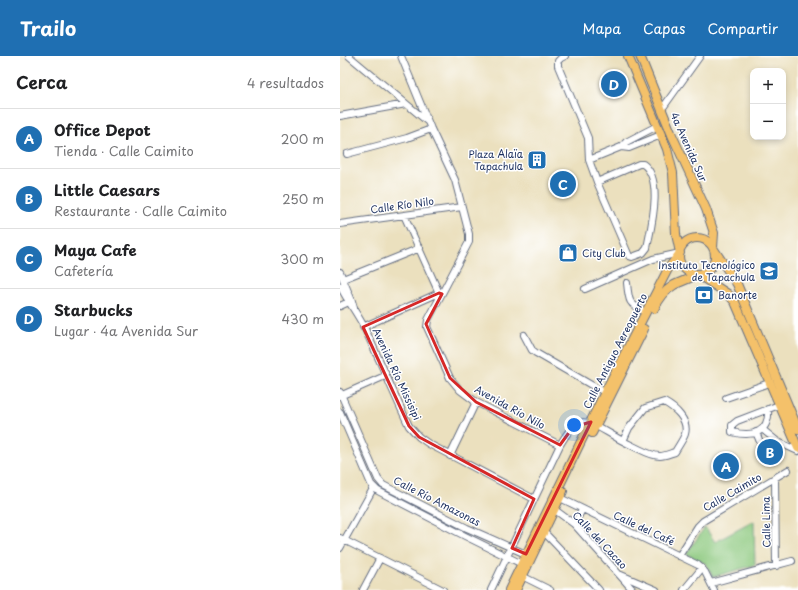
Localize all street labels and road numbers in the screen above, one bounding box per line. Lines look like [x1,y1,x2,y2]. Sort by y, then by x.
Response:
street label: 4a Avenida Sur [667,110,712,184]
street label: Calle Río Nilo [369,193,435,216]
street label: Calle Antiguo Aereopuerto [579,290,650,411]
street label: Avenida Río Missisipi [370,325,425,422]
street label: Avenida Río Nilo [472,381,549,432]
street label: Calle Caimito [700,468,764,514]
street label: Calle Río Amazonas [391,472,484,529]
street label: Calle Lima [758,496,773,548]
street label: Calle del Cacao [570,507,631,572]
street label: Calle del Café [611,507,677,548]

